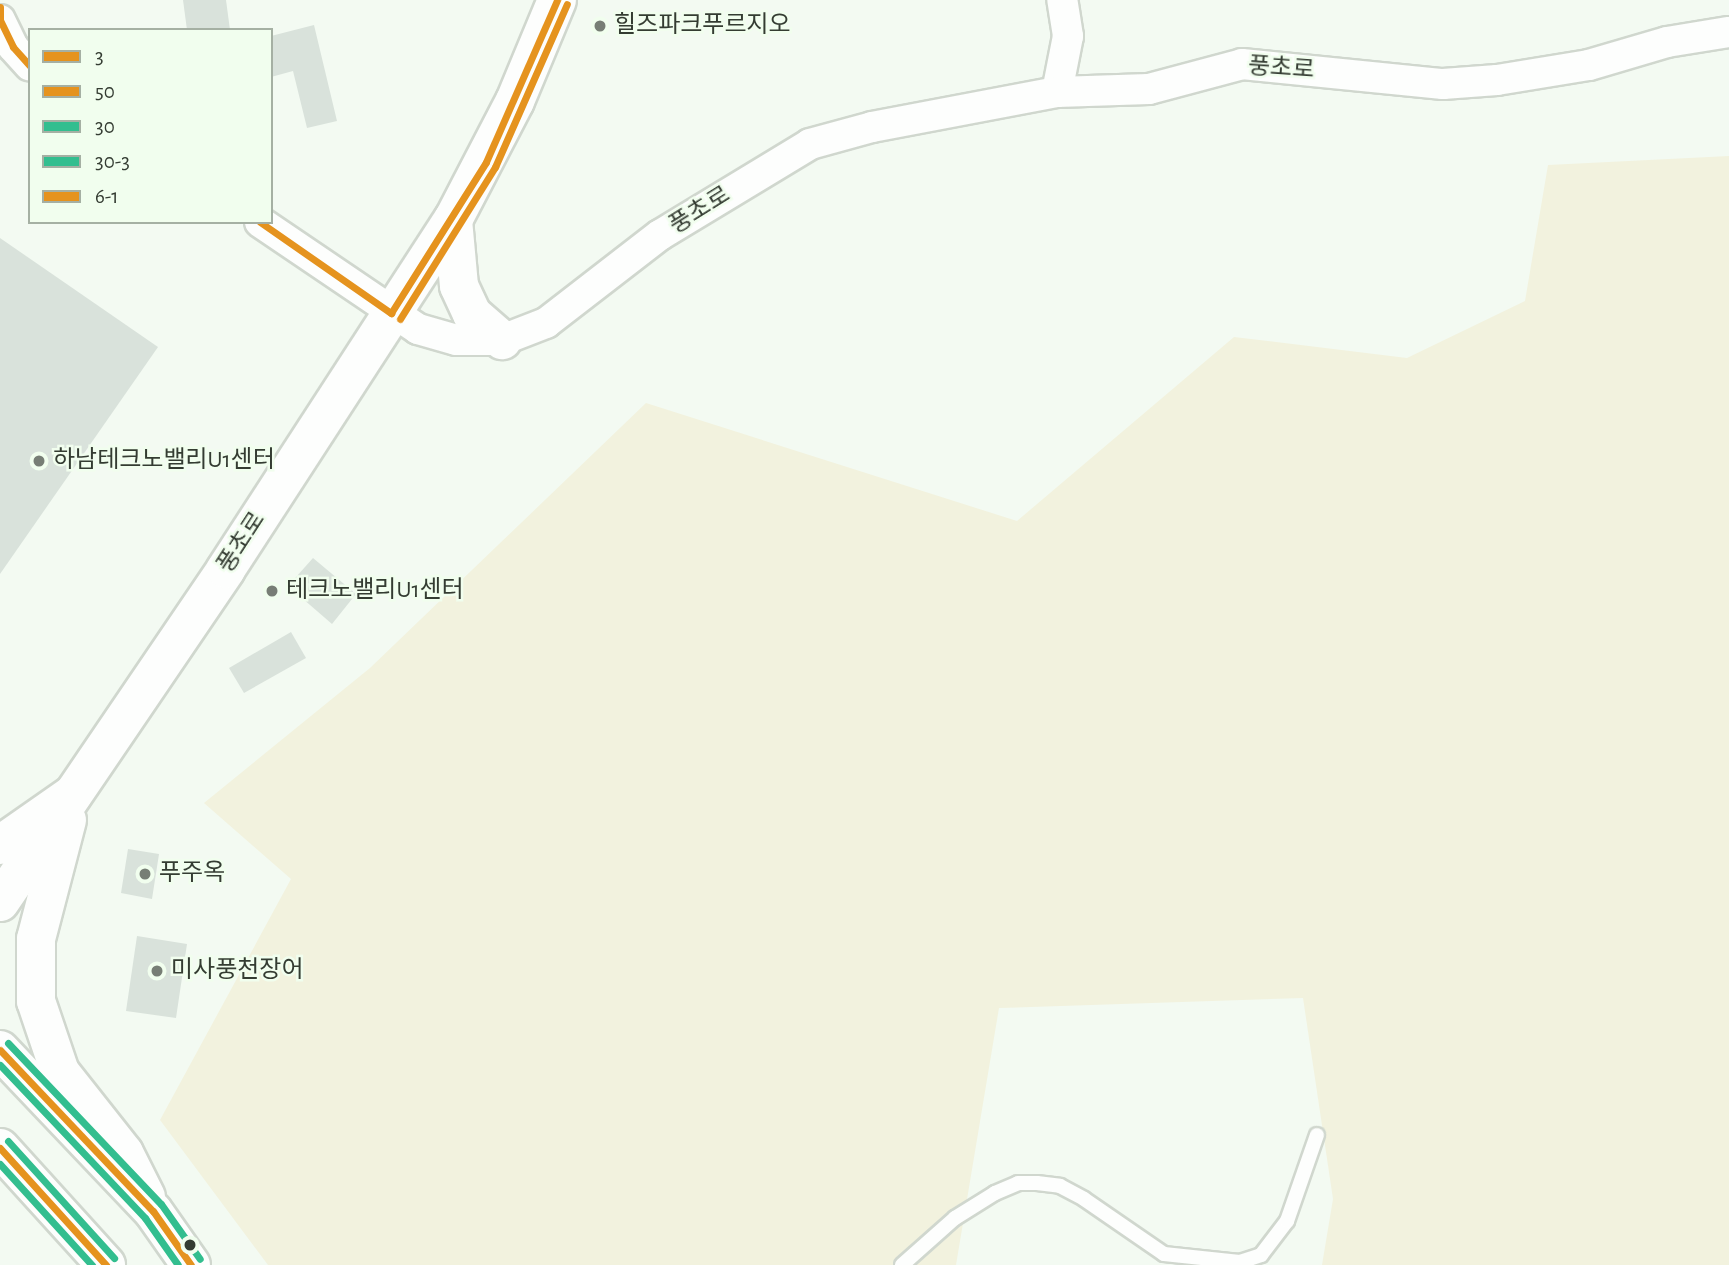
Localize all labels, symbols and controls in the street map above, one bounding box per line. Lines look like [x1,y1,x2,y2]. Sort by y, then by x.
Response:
place label: 힐즈파크푸르지오 [614,12,791,40]
marker: 힐즈파크푸르지오 [592,18,608,34]
legend [28,28,273,224]
text: 3 [95,46,104,67]
street label: 풍초로 [1247,52,1315,86]
text: 50 [95,81,115,102]
text: 30 [95,116,115,137]
text: 30-3 [95,151,130,172]
street label: 풍초로 [664,181,736,241]
text: 6-1 [95,186,119,207]
place label: 하남테크노밸리U1센터 [53,447,275,475]
marker: 하남테크노밸리U1센터 [31,453,47,469]
street label: 풍초로 [212,507,272,579]
place label: 테크노밸리U1센터 [286,577,464,605]
marker: 테크노밸리U1센터 [264,583,280,599]
place label: 푸주옥 [159,860,225,888]
marker: 푸주옥 [137,866,153,882]
place label: 미사풍천장어 [171,957,303,985]
marker: 미사풍천장어 [149,963,165,979]
unlabelled marker [183,1238,197,1252]

